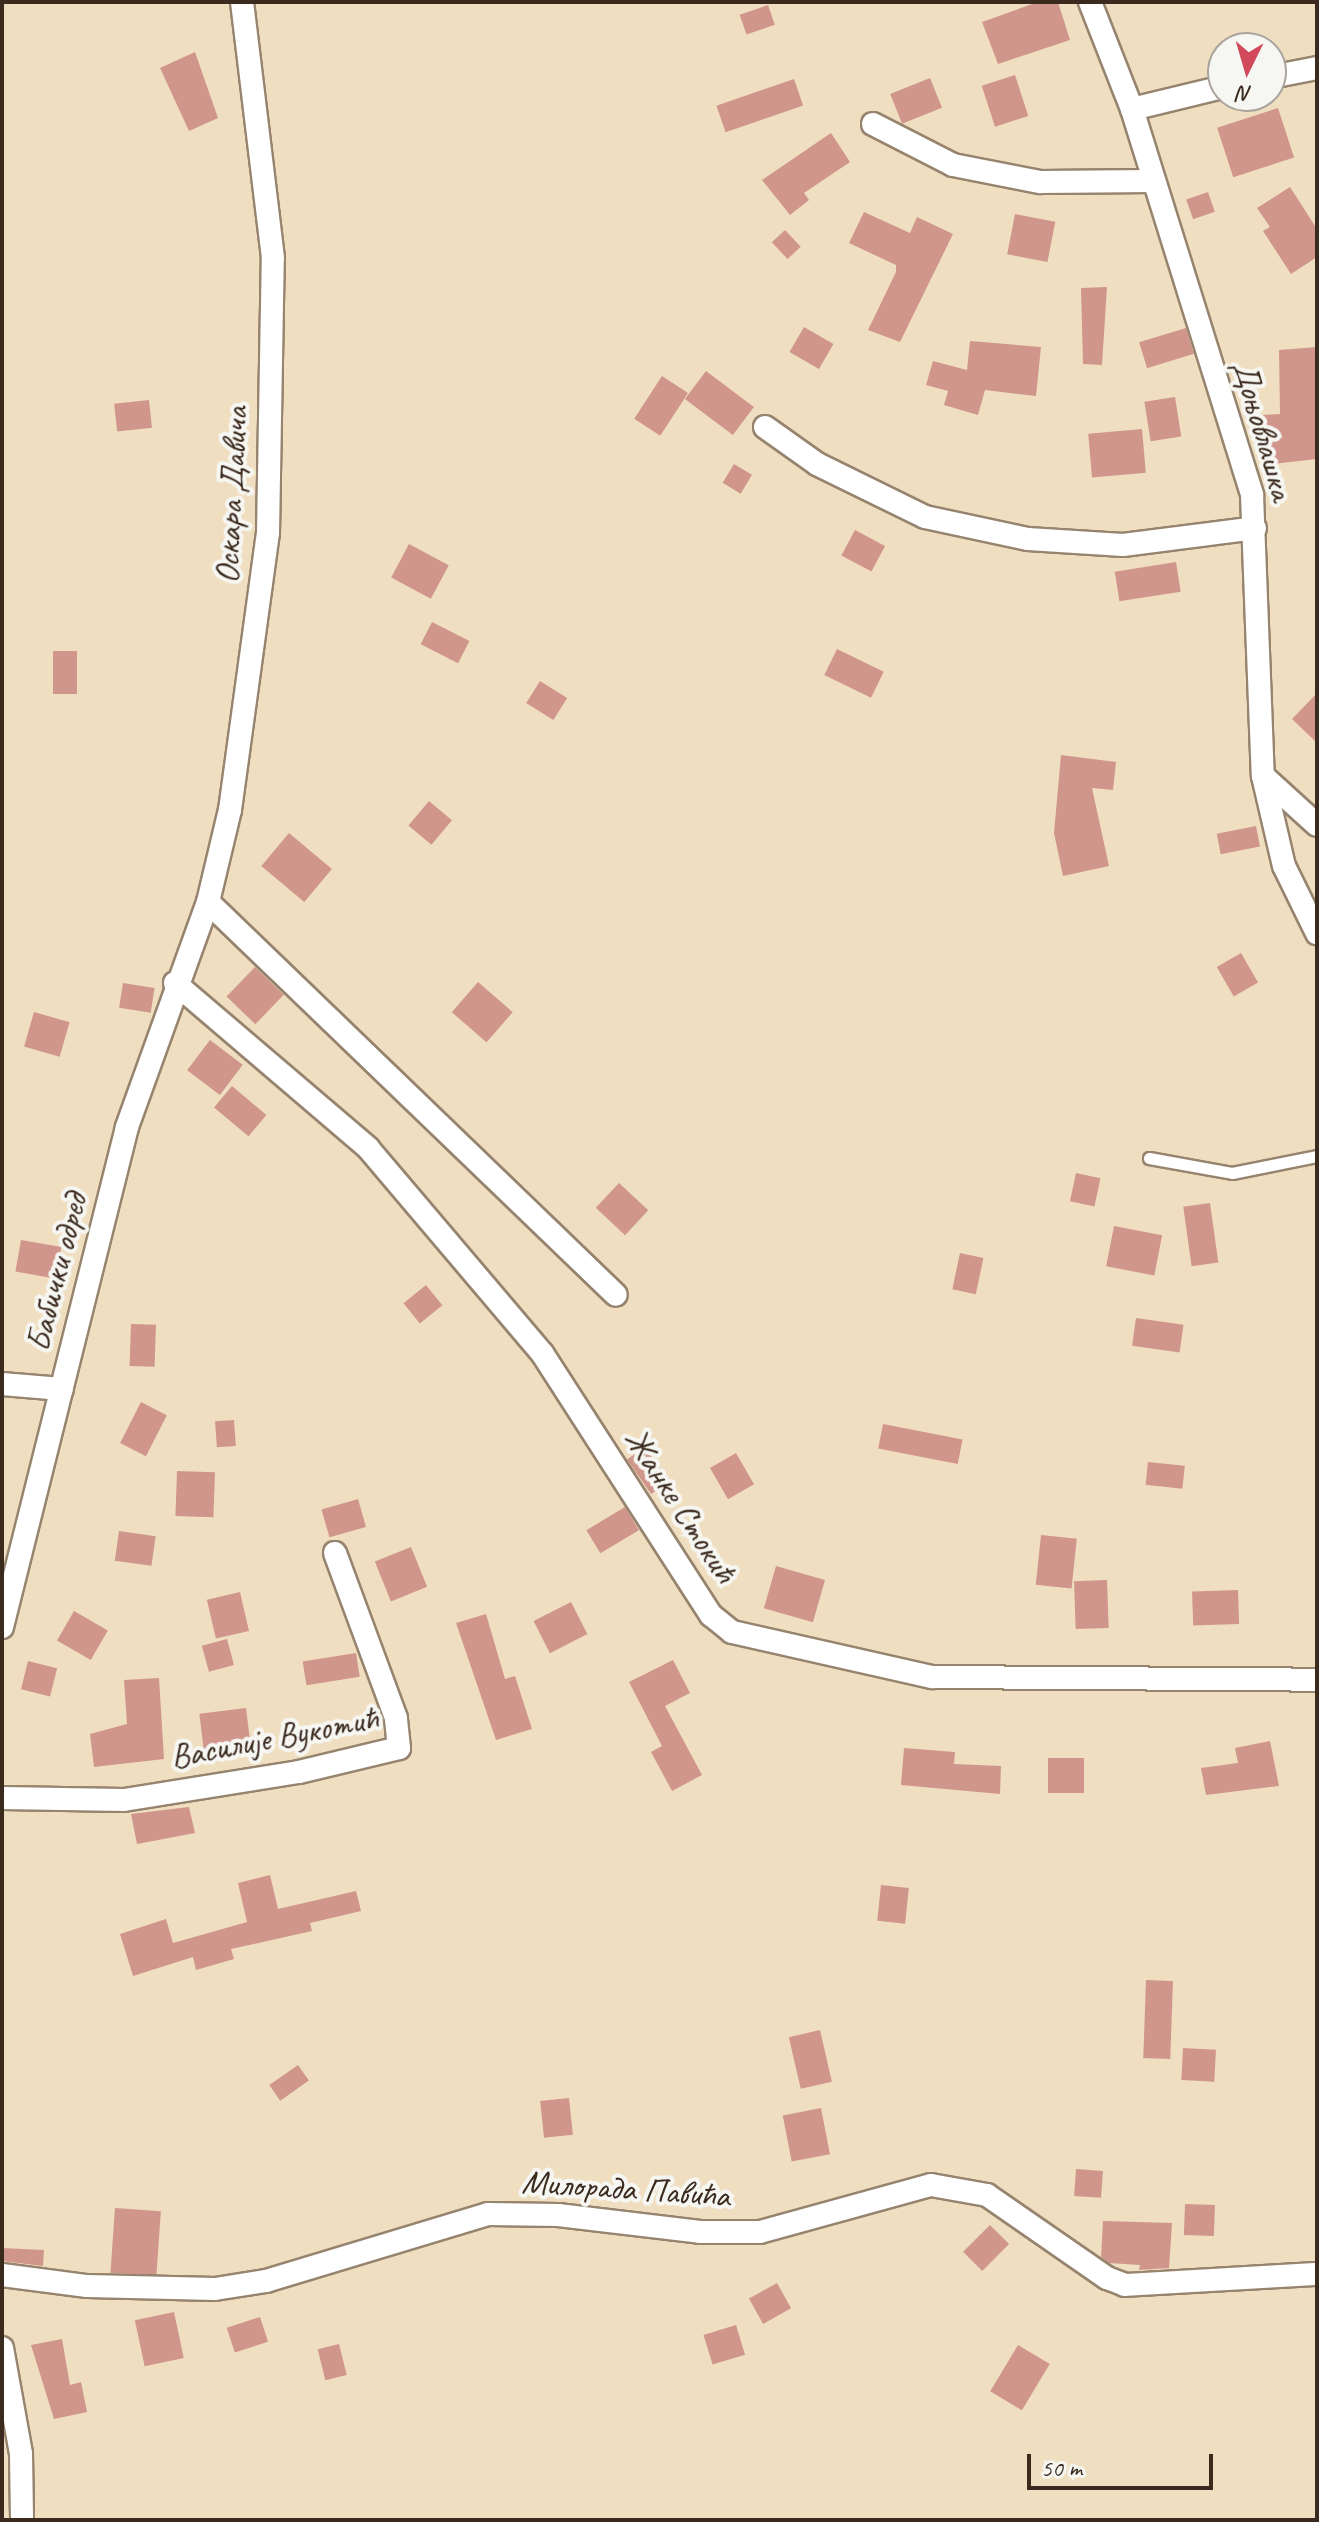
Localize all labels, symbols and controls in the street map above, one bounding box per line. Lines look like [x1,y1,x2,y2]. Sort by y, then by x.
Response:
north arrow [1207,32,1287,112]
text: N [1237,79,1253,108]
street label: Доњовлашка [1225,355,1303,505]
street label: Оскара Давича [206,403,256,587]
street label: Бабички одред [17,1189,95,1355]
street label: Жанке Стокић [616,1420,746,1590]
street label: Василије Вукотић [167,1697,381,1777]
street label: Милорада Павића [519,2160,733,2216]
scale bar [1031,2438,1217,2488]
text: 50 m [1041,2453,1082,2483]

